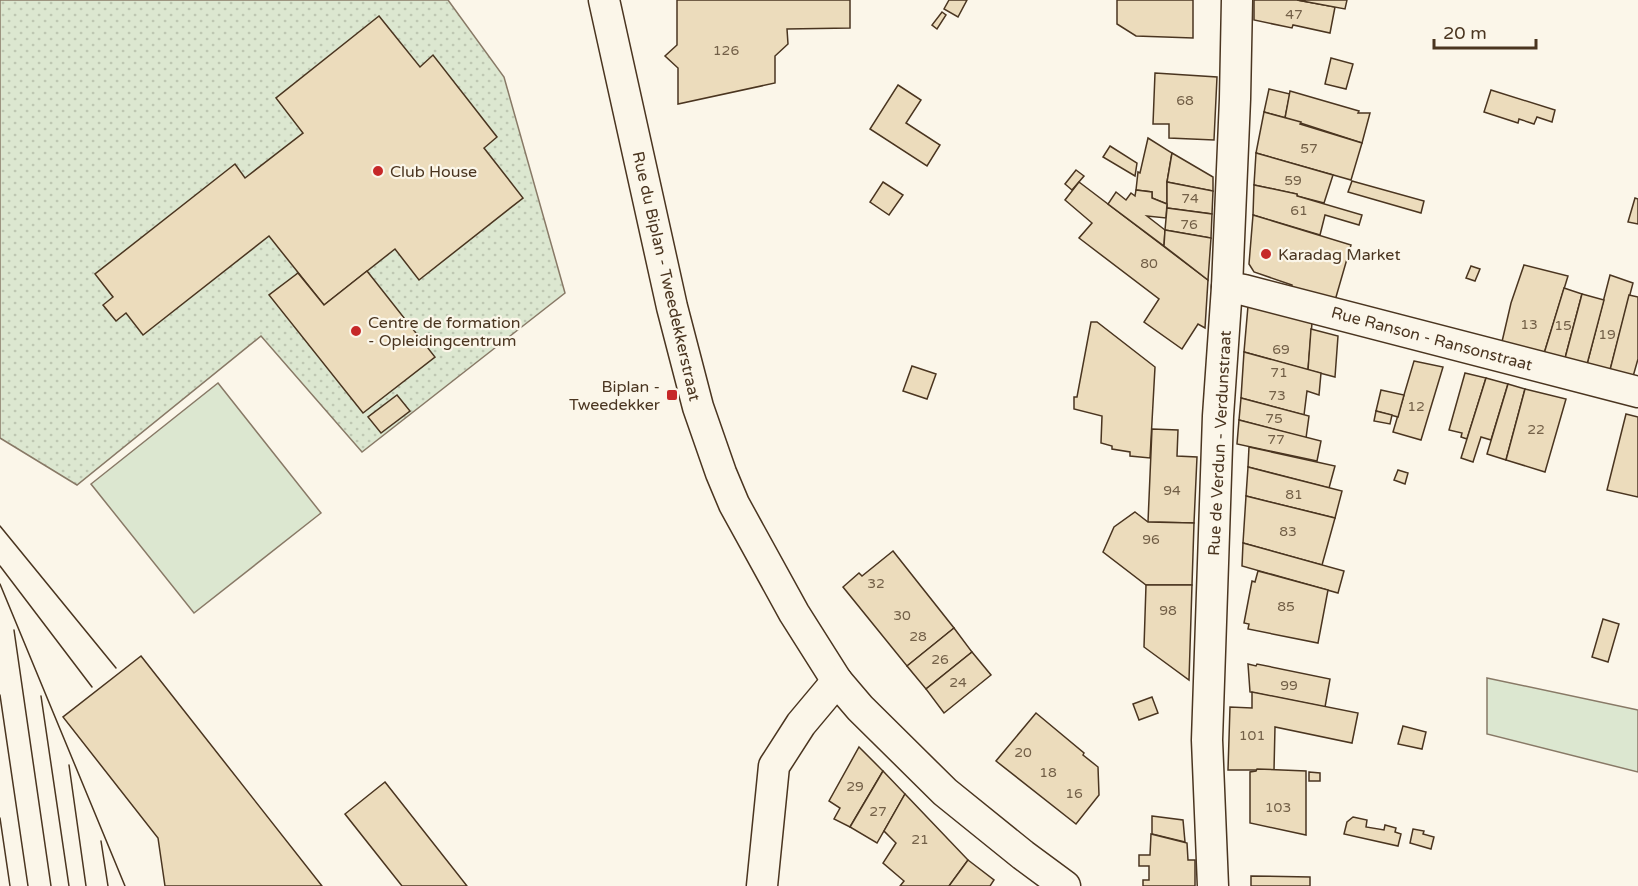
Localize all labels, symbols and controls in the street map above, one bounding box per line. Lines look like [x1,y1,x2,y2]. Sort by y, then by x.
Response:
house number: 47 [1285,6,1303,23]
scale bar [1434,12,1536,50]
text: 20 m [1443,22,1487,44]
house number: 126 [713,42,739,59]
house number: 68 [1176,92,1194,109]
house number: 57 [1300,140,1318,157]
street label: Rue du Biplan - Tweedekkerstraat [628,149,705,403]
place label: Club House [390,162,477,182]
marker: Club House [371,164,385,178]
house number: 59 [1284,172,1302,189]
house number: 74 [1181,190,1199,207]
house number: 61 [1290,202,1308,219]
house number: 76 [1180,216,1198,233]
place label: Karadag Market [1278,245,1401,265]
marker: Karadag Market [1259,247,1273,261]
house number: 80 [1140,255,1158,272]
street label: Rue Ranson - Ransonstraat [1329,302,1535,375]
place label: Centre de formation - Opleidingcentrum [368,313,521,351]
house number: 13 [1520,316,1538,333]
house number: 15 [1554,317,1572,334]
marker: Centre de formation - Opleidingcentrum [349,324,363,338]
house number: 19 [1598,326,1616,343]
street label: Rue de Verdun - Verdunstraat [1204,330,1236,556]
house number: 69 [1272,341,1290,358]
house number: 71 [1270,364,1288,381]
place label: Biplan - Tweedekker [569,377,661,415]
house number: 73 [1268,387,1286,404]
marker: Biplan - Tweedekker [665,388,679,402]
house number: 12 [1407,398,1425,415]
house number: 75 [1265,410,1283,427]
house number: 22 [1527,421,1545,438]
house number: 77 [1267,431,1285,448]
house number: 94 [1163,482,1181,499]
house number: 81 [1285,486,1303,503]
house number: 83 [1279,523,1297,540]
house number: 96 [1142,531,1160,548]
house number: 32 [867,575,885,592]
house number: 85 [1277,598,1295,615]
house number: 98 [1159,602,1177,619]
house number: 30 [893,607,911,624]
house number: 28 [909,628,927,645]
house number: 26 [931,651,949,668]
house number: 24 [949,674,967,691]
house number: 99 [1280,677,1298,694]
house number: 101 [1239,727,1265,744]
house number: 20 [1014,744,1032,761]
house number: 18 [1039,764,1057,781]
house number: 29 [846,778,864,795]
house number: 16 [1065,785,1083,802]
house number: 103 [1265,799,1291,816]
house number: 27 [869,803,887,820]
house number: 21 [911,831,929,848]

